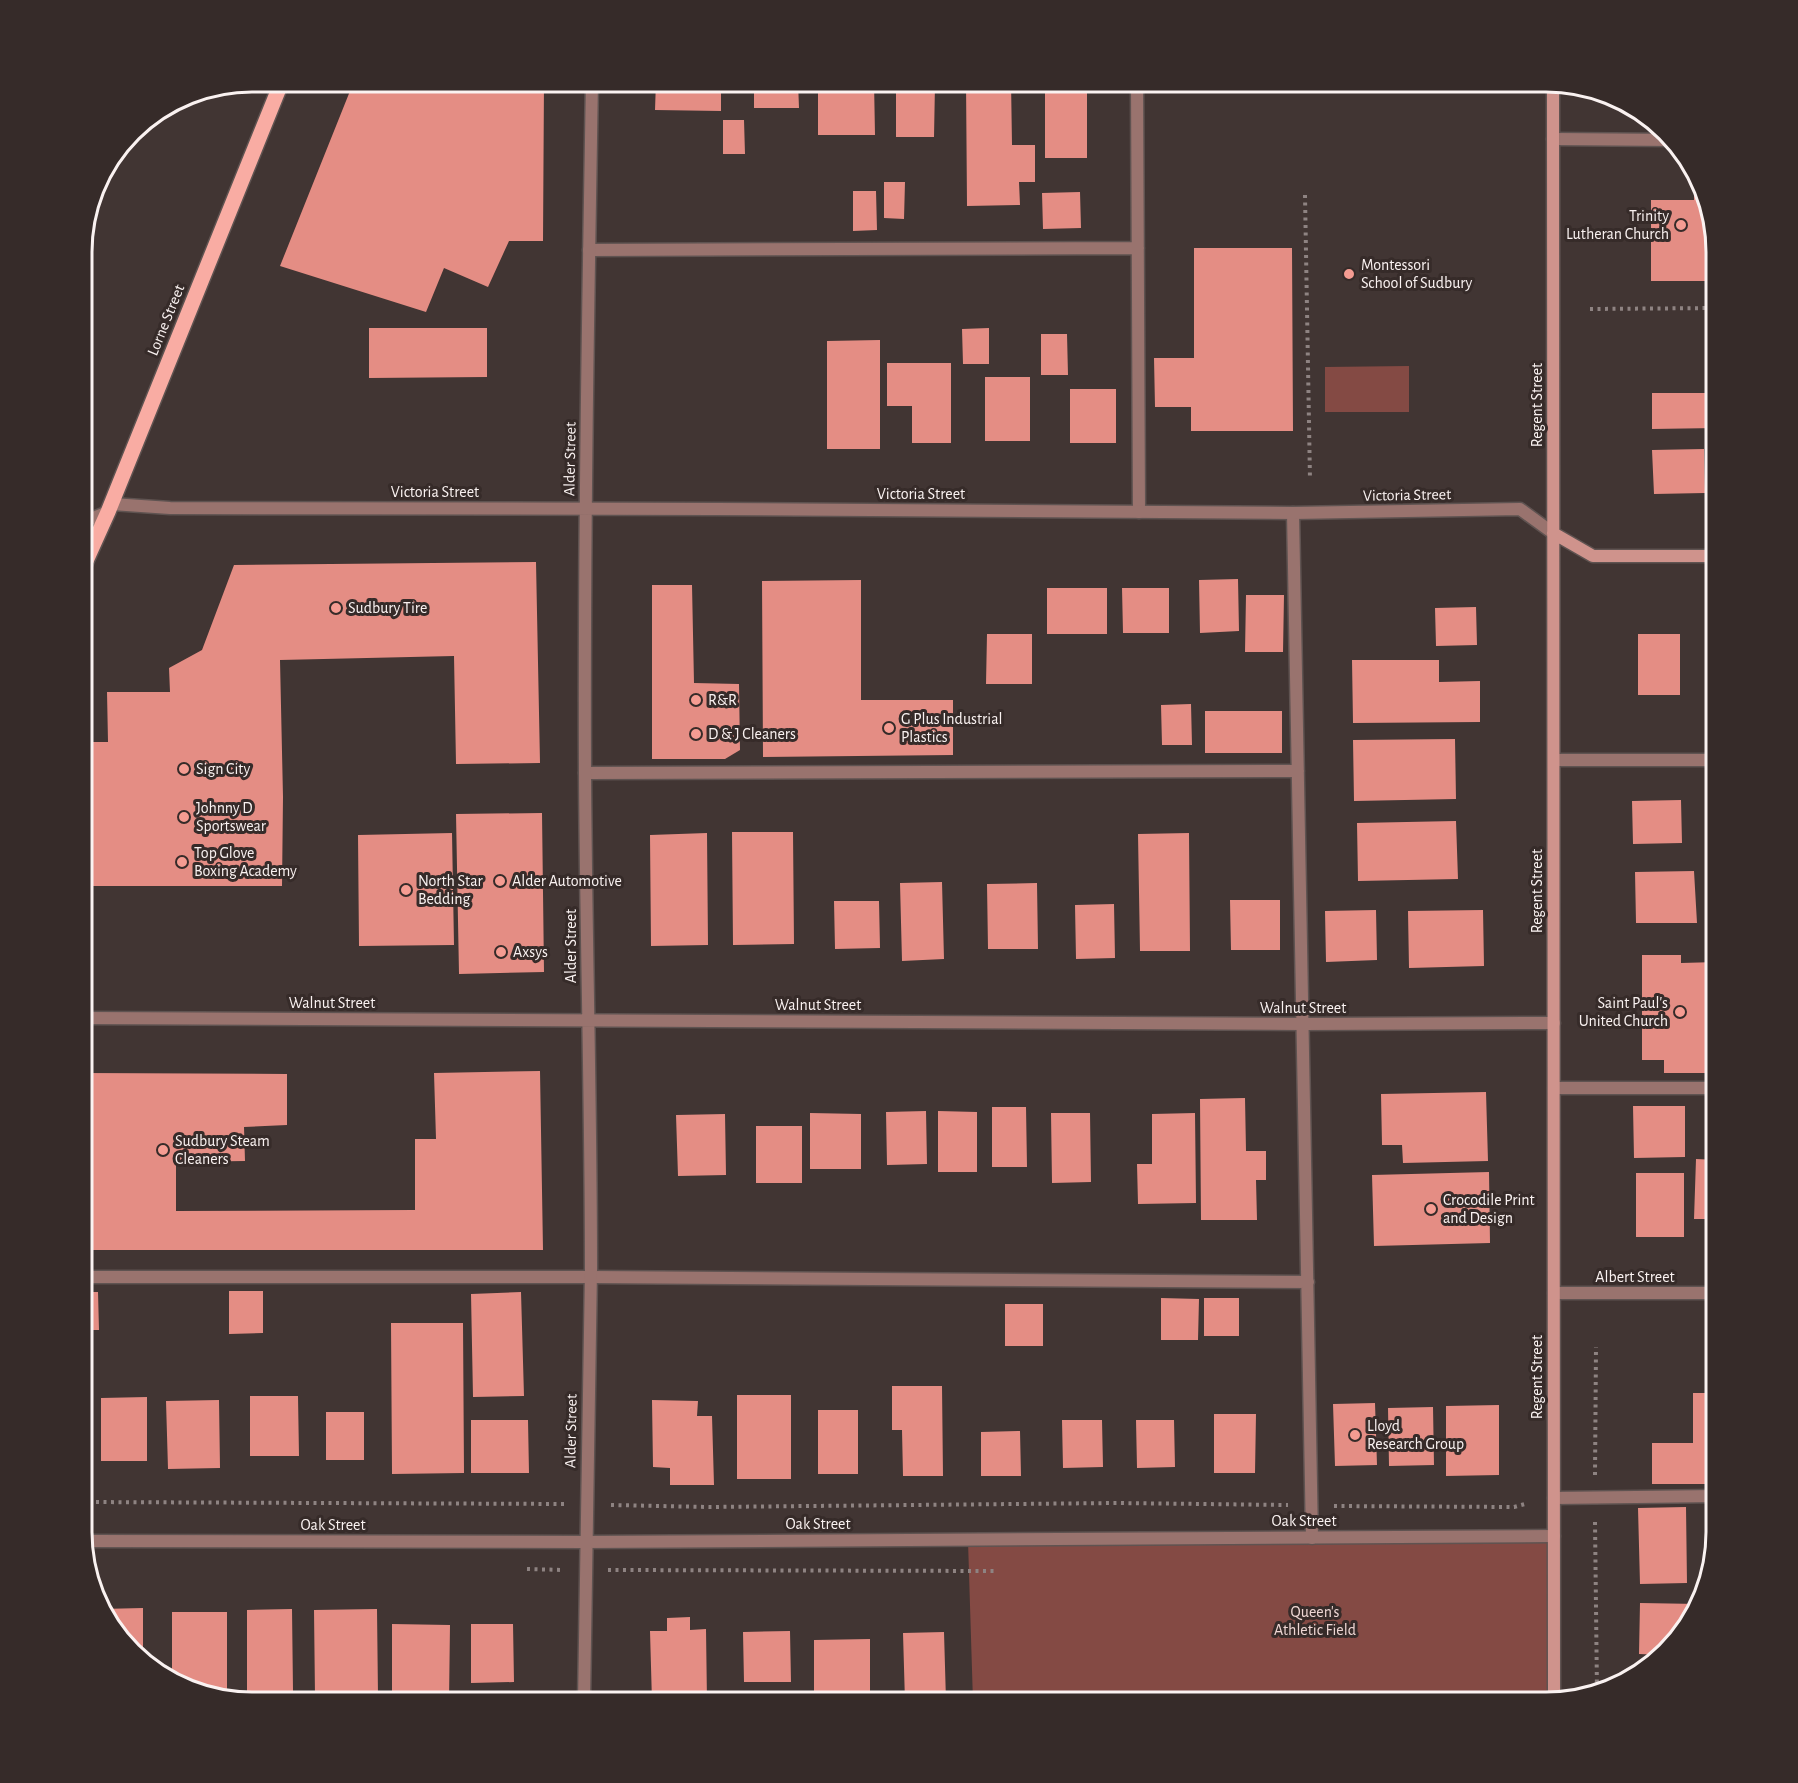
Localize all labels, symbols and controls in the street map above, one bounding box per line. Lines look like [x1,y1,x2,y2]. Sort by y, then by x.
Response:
place label: Trinity Lutheran Church [1566,208,1669,242]
marker: Trinity Lutheran Church [1674,218,1688,232]
place label: Montessori School of Sudbury [1361,257,1473,292]
marker: Montessori School of Sudbury [1342,267,1356,281]
street label: Lorne Street [144,282,188,358]
street label: Regent Street [1529,363,1545,447]
street label: Alder Street [561,422,579,496]
street label: Victoria Street [391,484,479,500]
street label: Victoria Street [877,486,965,502]
street label: Victoria Street [1363,486,1451,504]
place label: Sudbury Tire [348,600,427,617]
marker: Sudbury Tire [329,601,343,615]
place label: R&R [708,692,737,708]
marker: R&R [689,693,703,707]
place label: G Plus Industrial Plastics [901,711,1002,745]
marker: G Plus Industrial Plastics [882,721,896,735]
place label: D & J Cleaners [708,726,796,742]
marker: D & J Cleaners [689,727,703,741]
place label: Sign City [196,761,250,778]
marker: Sign City [177,762,191,776]
place label: Johnny D Sportswear [196,800,267,834]
marker: Johnny D Sportswear [177,810,191,824]
place label: Top Glove Boxing Academy [194,845,297,880]
street label: Regent Street [1529,849,1545,933]
marker: Top Glove Boxing Academy [175,855,189,869]
place label: North Star Bedding [418,873,483,907]
place label: Alder Automotive [512,873,622,889]
marker: Alder Automotive [493,874,507,888]
marker: North Star Bedding [399,883,413,897]
street label: Alder Street [563,909,579,983]
place label: Axsys [513,944,548,961]
marker: Axsys [494,945,508,959]
street label: Walnut Street [289,995,375,1011]
place label: Saint Paul's United Church [1579,995,1668,1029]
street label: Walnut Street [775,997,861,1013]
street label: Walnut Street [1260,1000,1346,1016]
marker: Saint Paul's United Church [1673,1005,1687,1019]
place label: Sudbury Steam Cleaners [175,1133,270,1167]
marker: Sudbury Steam Cleaners [156,1143,170,1157]
place label: Crocodile Print and Design [1443,1192,1535,1226]
marker: Crocodile Print and Design [1424,1202,1438,1216]
street label: Albert Street [1595,1269,1675,1285]
street label: Regent Street [1529,1335,1545,1419]
street label: Alder Street [562,1394,580,1468]
place label: Lloyd Research Group [1367,1418,1464,1452]
marker: Lloyd Research Group [1348,1428,1362,1442]
street label: Oak Street [1271,1513,1337,1529]
street label: Oak Street [785,1516,851,1532]
street label: Oak Street [300,1517,366,1533]
park label: Queen's Athletic Field [1274,1604,1356,1638]

